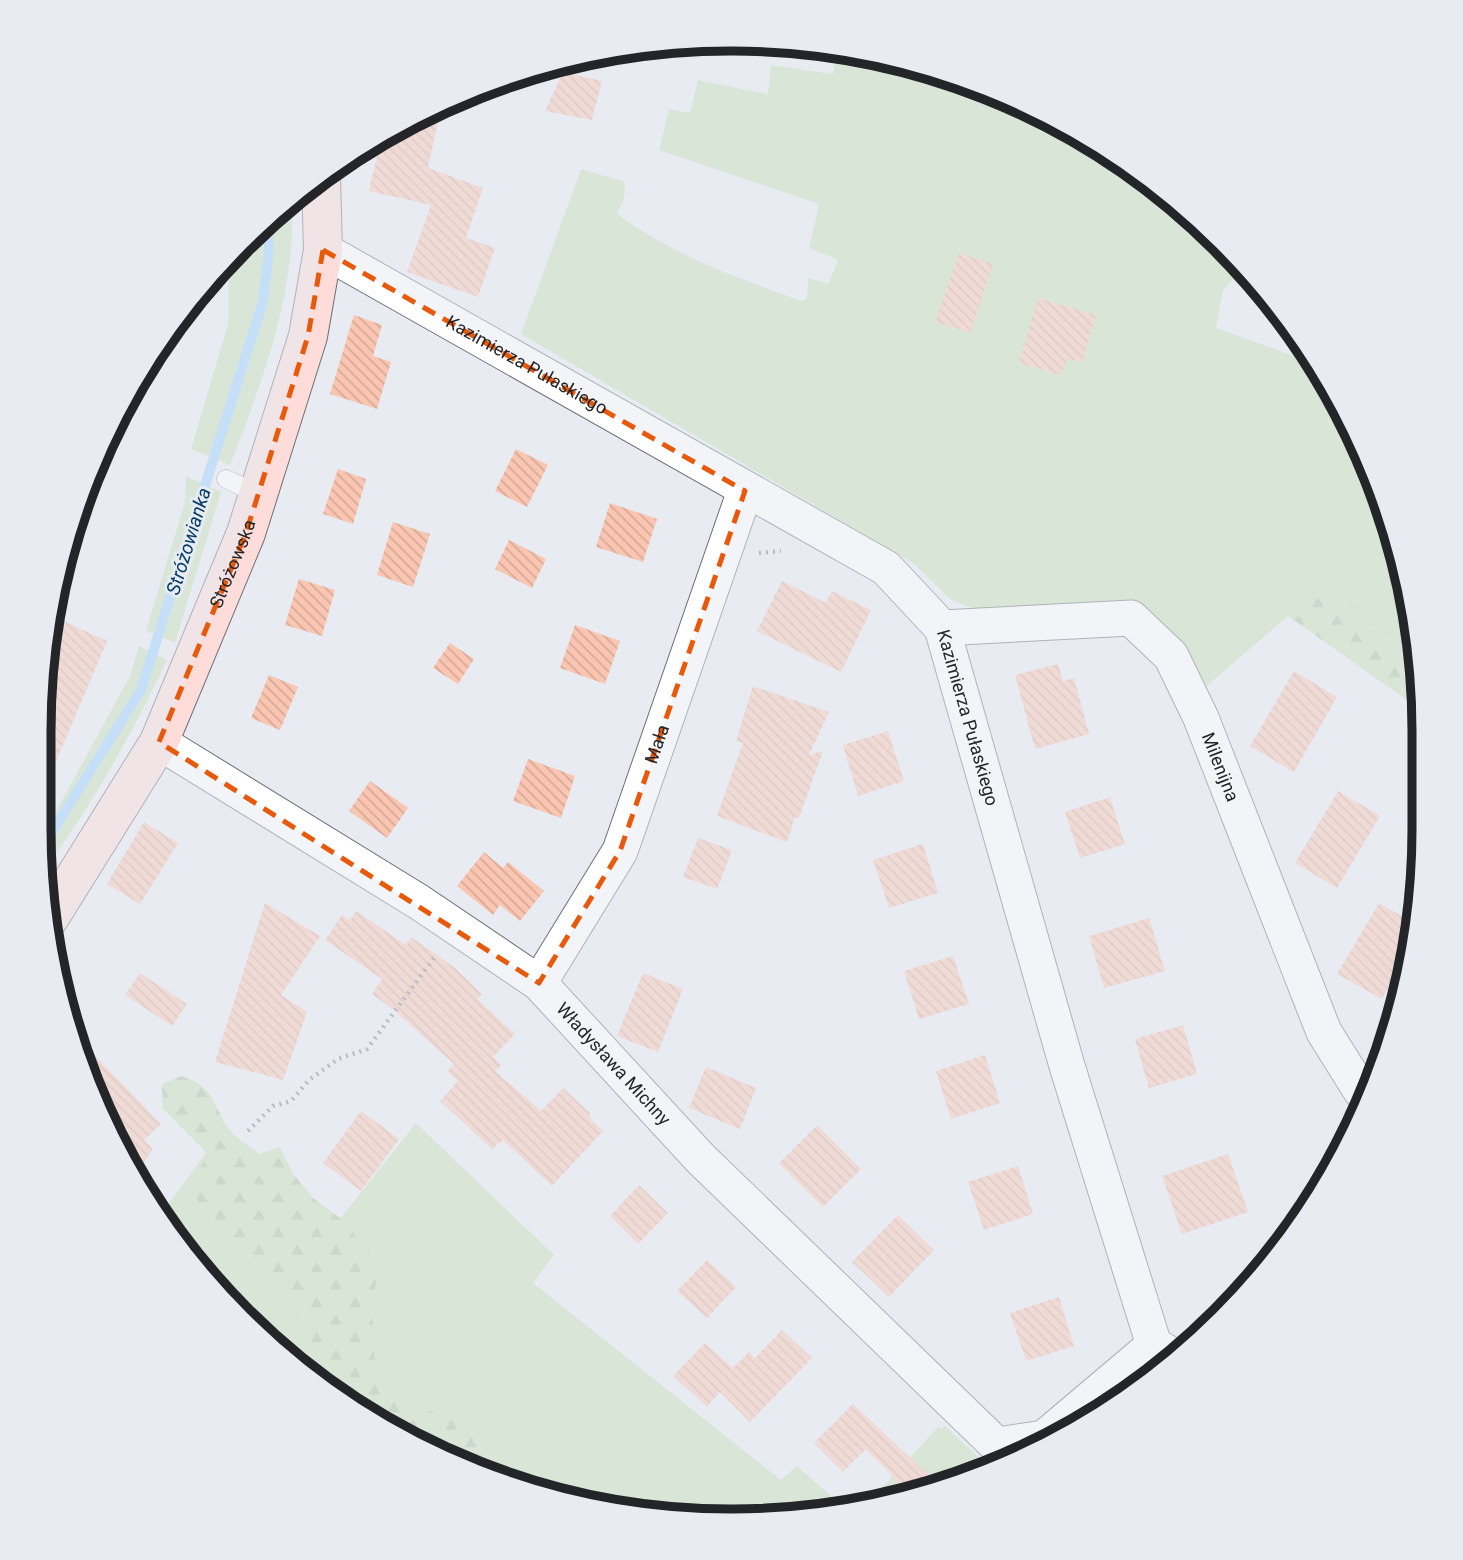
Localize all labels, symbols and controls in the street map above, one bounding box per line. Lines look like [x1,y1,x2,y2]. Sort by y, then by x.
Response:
street label: Kazimierza Pułaskiego [443,311,611,419]
water label: Stróżowianka [161,485,216,598]
street label: Stróżowska [205,517,259,611]
street label: Kazimierza Pułaskiego [933,627,1003,808]
street label: Mała [640,722,673,766]
street label: Milenijna [1198,729,1244,804]
street label: Władysława Michny [552,998,676,1130]

